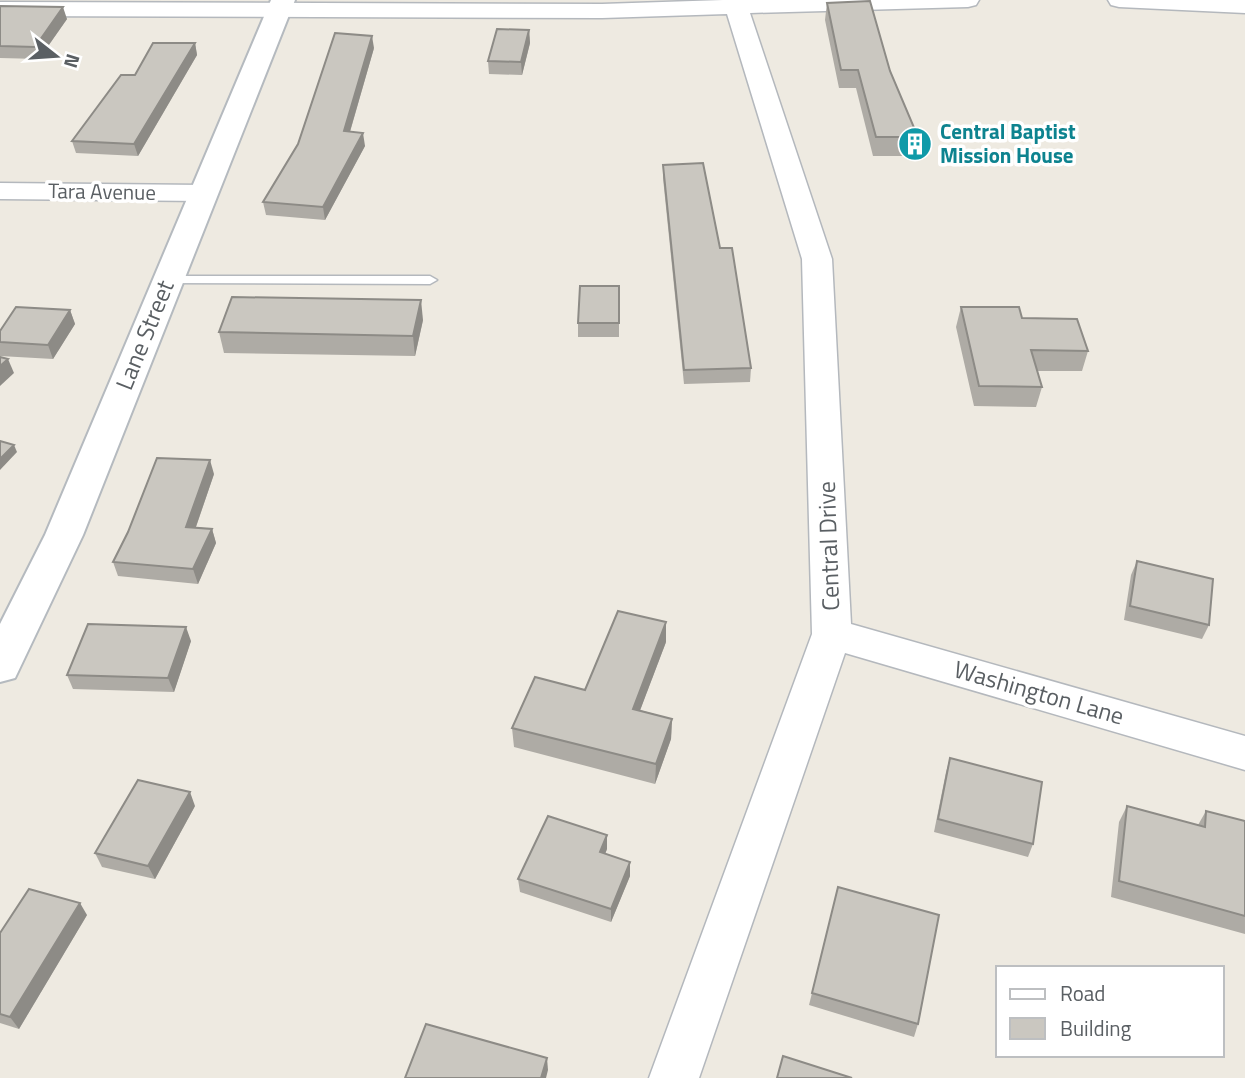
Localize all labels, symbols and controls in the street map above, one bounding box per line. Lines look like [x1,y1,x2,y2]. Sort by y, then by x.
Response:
north arrow [21,21,91,91]
text: N [57,51,89,72]
place label: Central Baptist Mission House [940,115,1076,171]
building icon: Central Baptist Mission House [896,125,934,163]
street label: Tara Avenue [48,174,156,208]
street label: Lane Street [106,274,183,395]
street label: Central Drive [808,481,848,612]
street label: Washington Lane [950,651,1128,733]
legend [996,966,1224,1057]
text: Road [1060,977,1105,1009]
text: Building [1060,1012,1132,1044]

